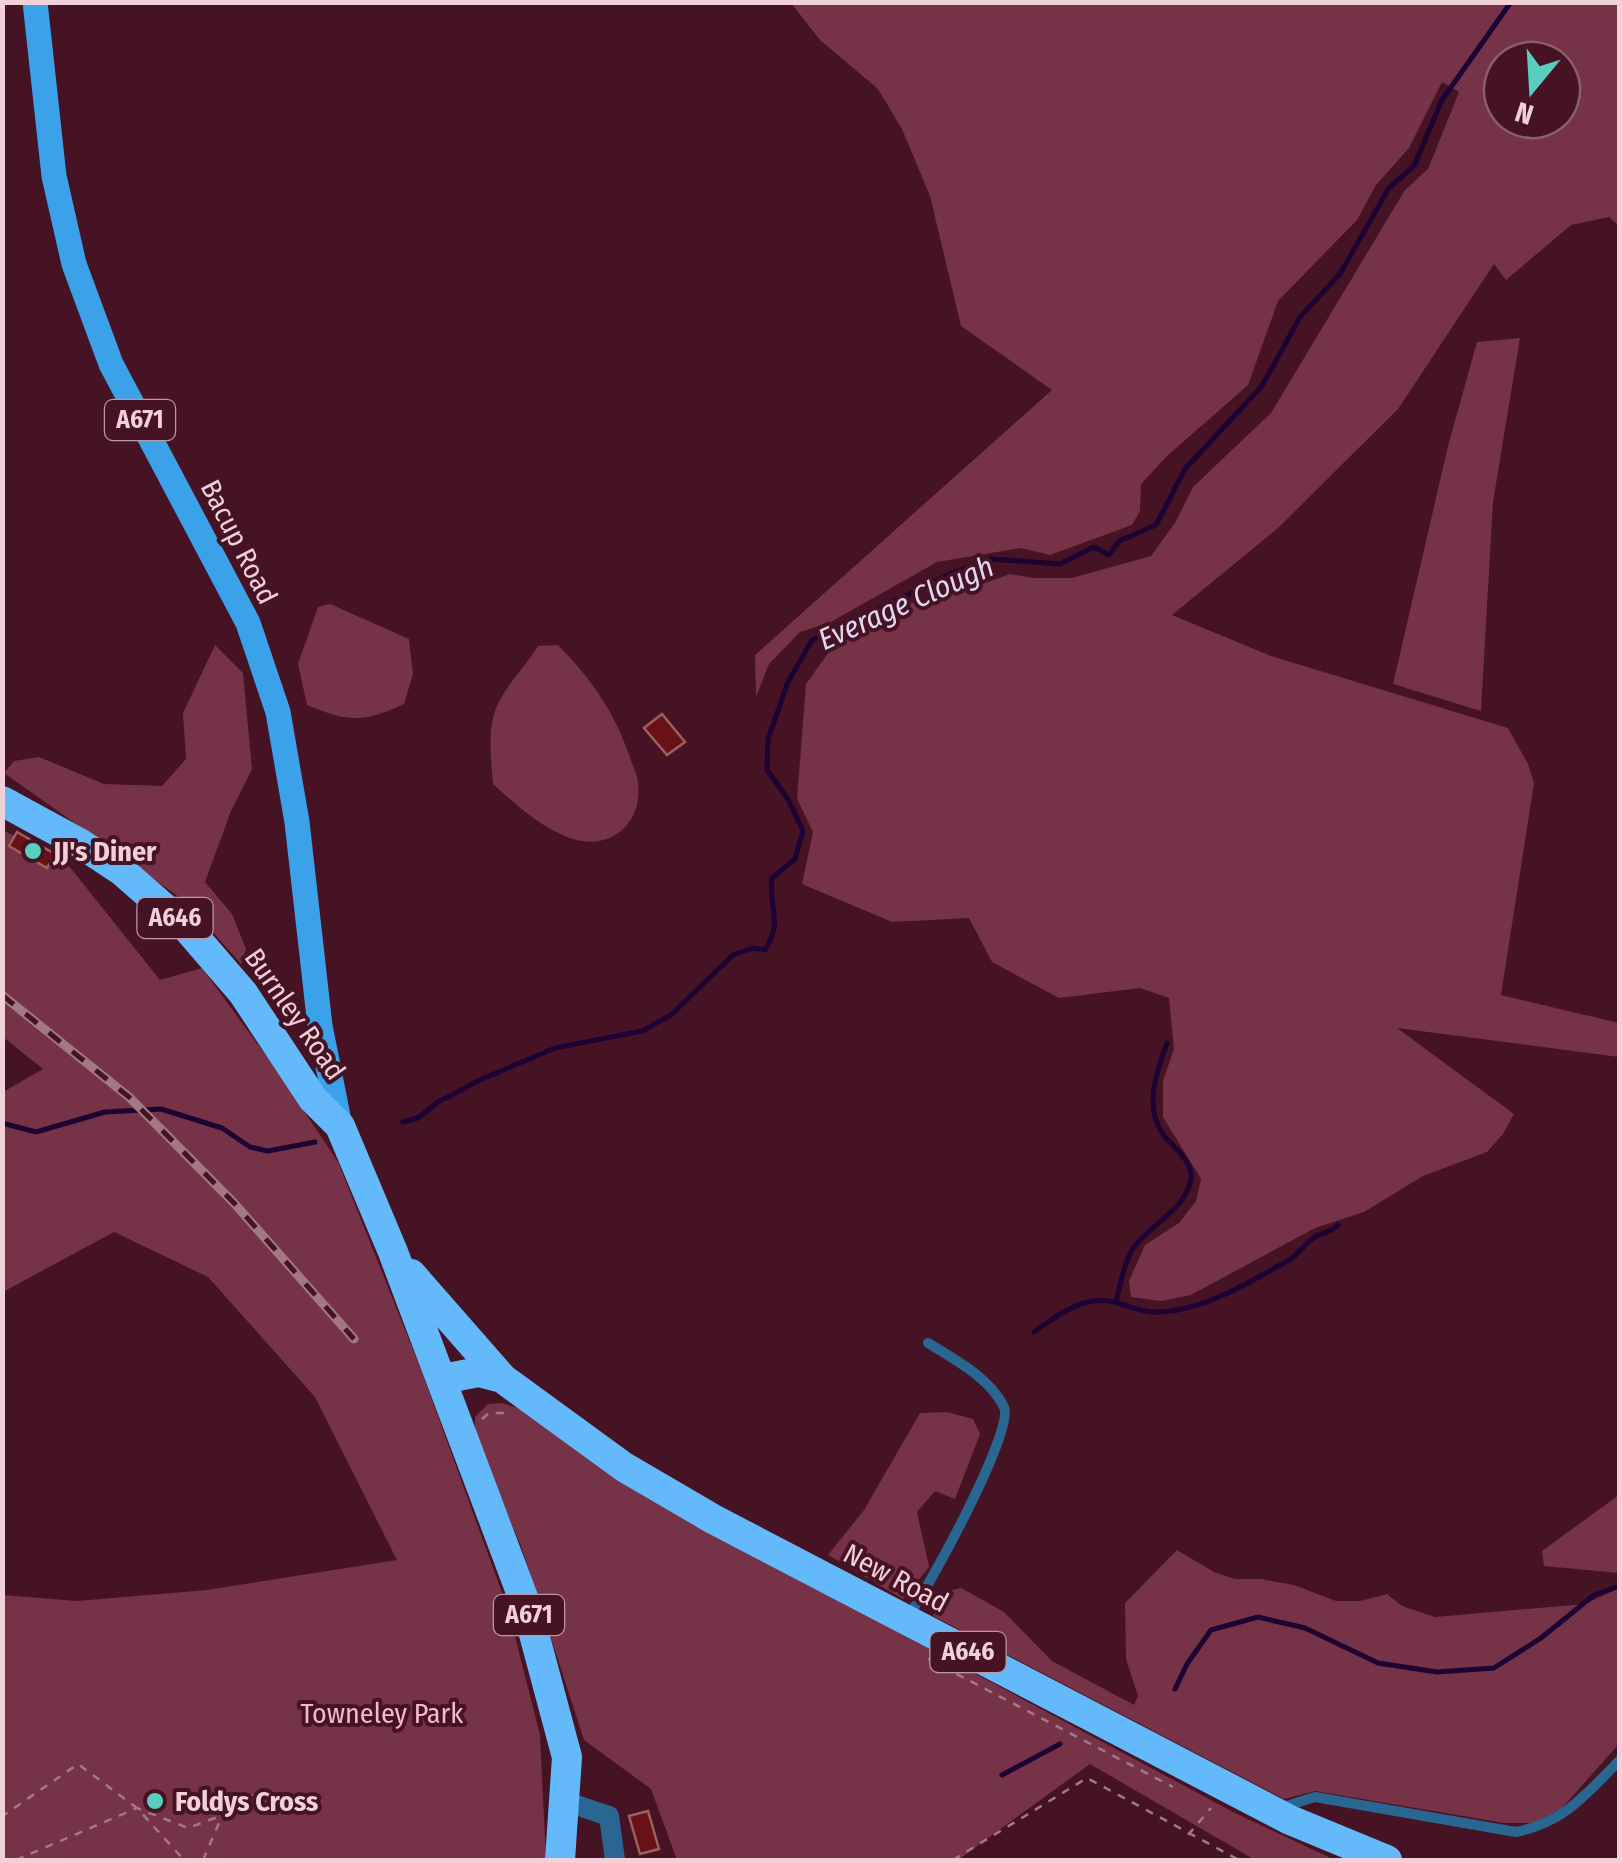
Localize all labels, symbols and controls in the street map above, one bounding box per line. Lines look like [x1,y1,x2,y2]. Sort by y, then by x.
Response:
north arrow [1482,40,1582,140]
text: N [1511,95,1538,132]
road number: A671 [105,400,175,440]
street label: Bacup Road [194,474,284,610]
water label: Everage Clough [813,548,999,658]
place label: JJ's Diner [52,835,157,868]
marker: JJ's Diner [22,840,44,862]
road number: A646 [138,898,212,938]
street label: Burnley Road [238,942,352,1086]
street label: New Road [838,1537,954,1619]
road number: A671 [494,1595,564,1635]
road number: A646 [930,1632,1006,1672]
park label: Towneley Park [301,1697,464,1730]
place label: Foldys Cross [175,1785,318,1818]
marker: Foldys Cross [144,1790,166,1812]

